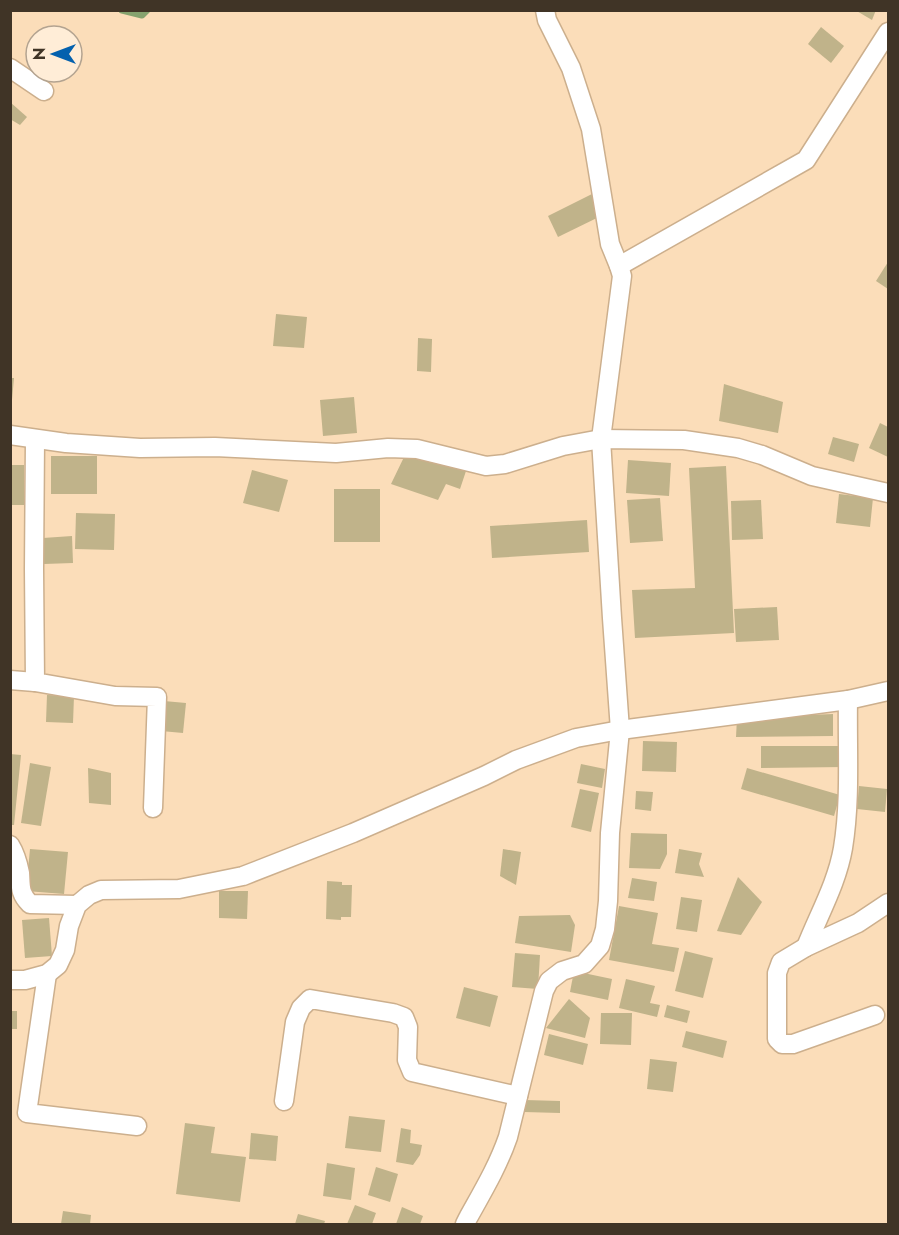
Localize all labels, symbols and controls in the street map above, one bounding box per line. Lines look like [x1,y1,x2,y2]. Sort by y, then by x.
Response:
north arrow [24,24,84,84]
text: N [28,48,51,60]

